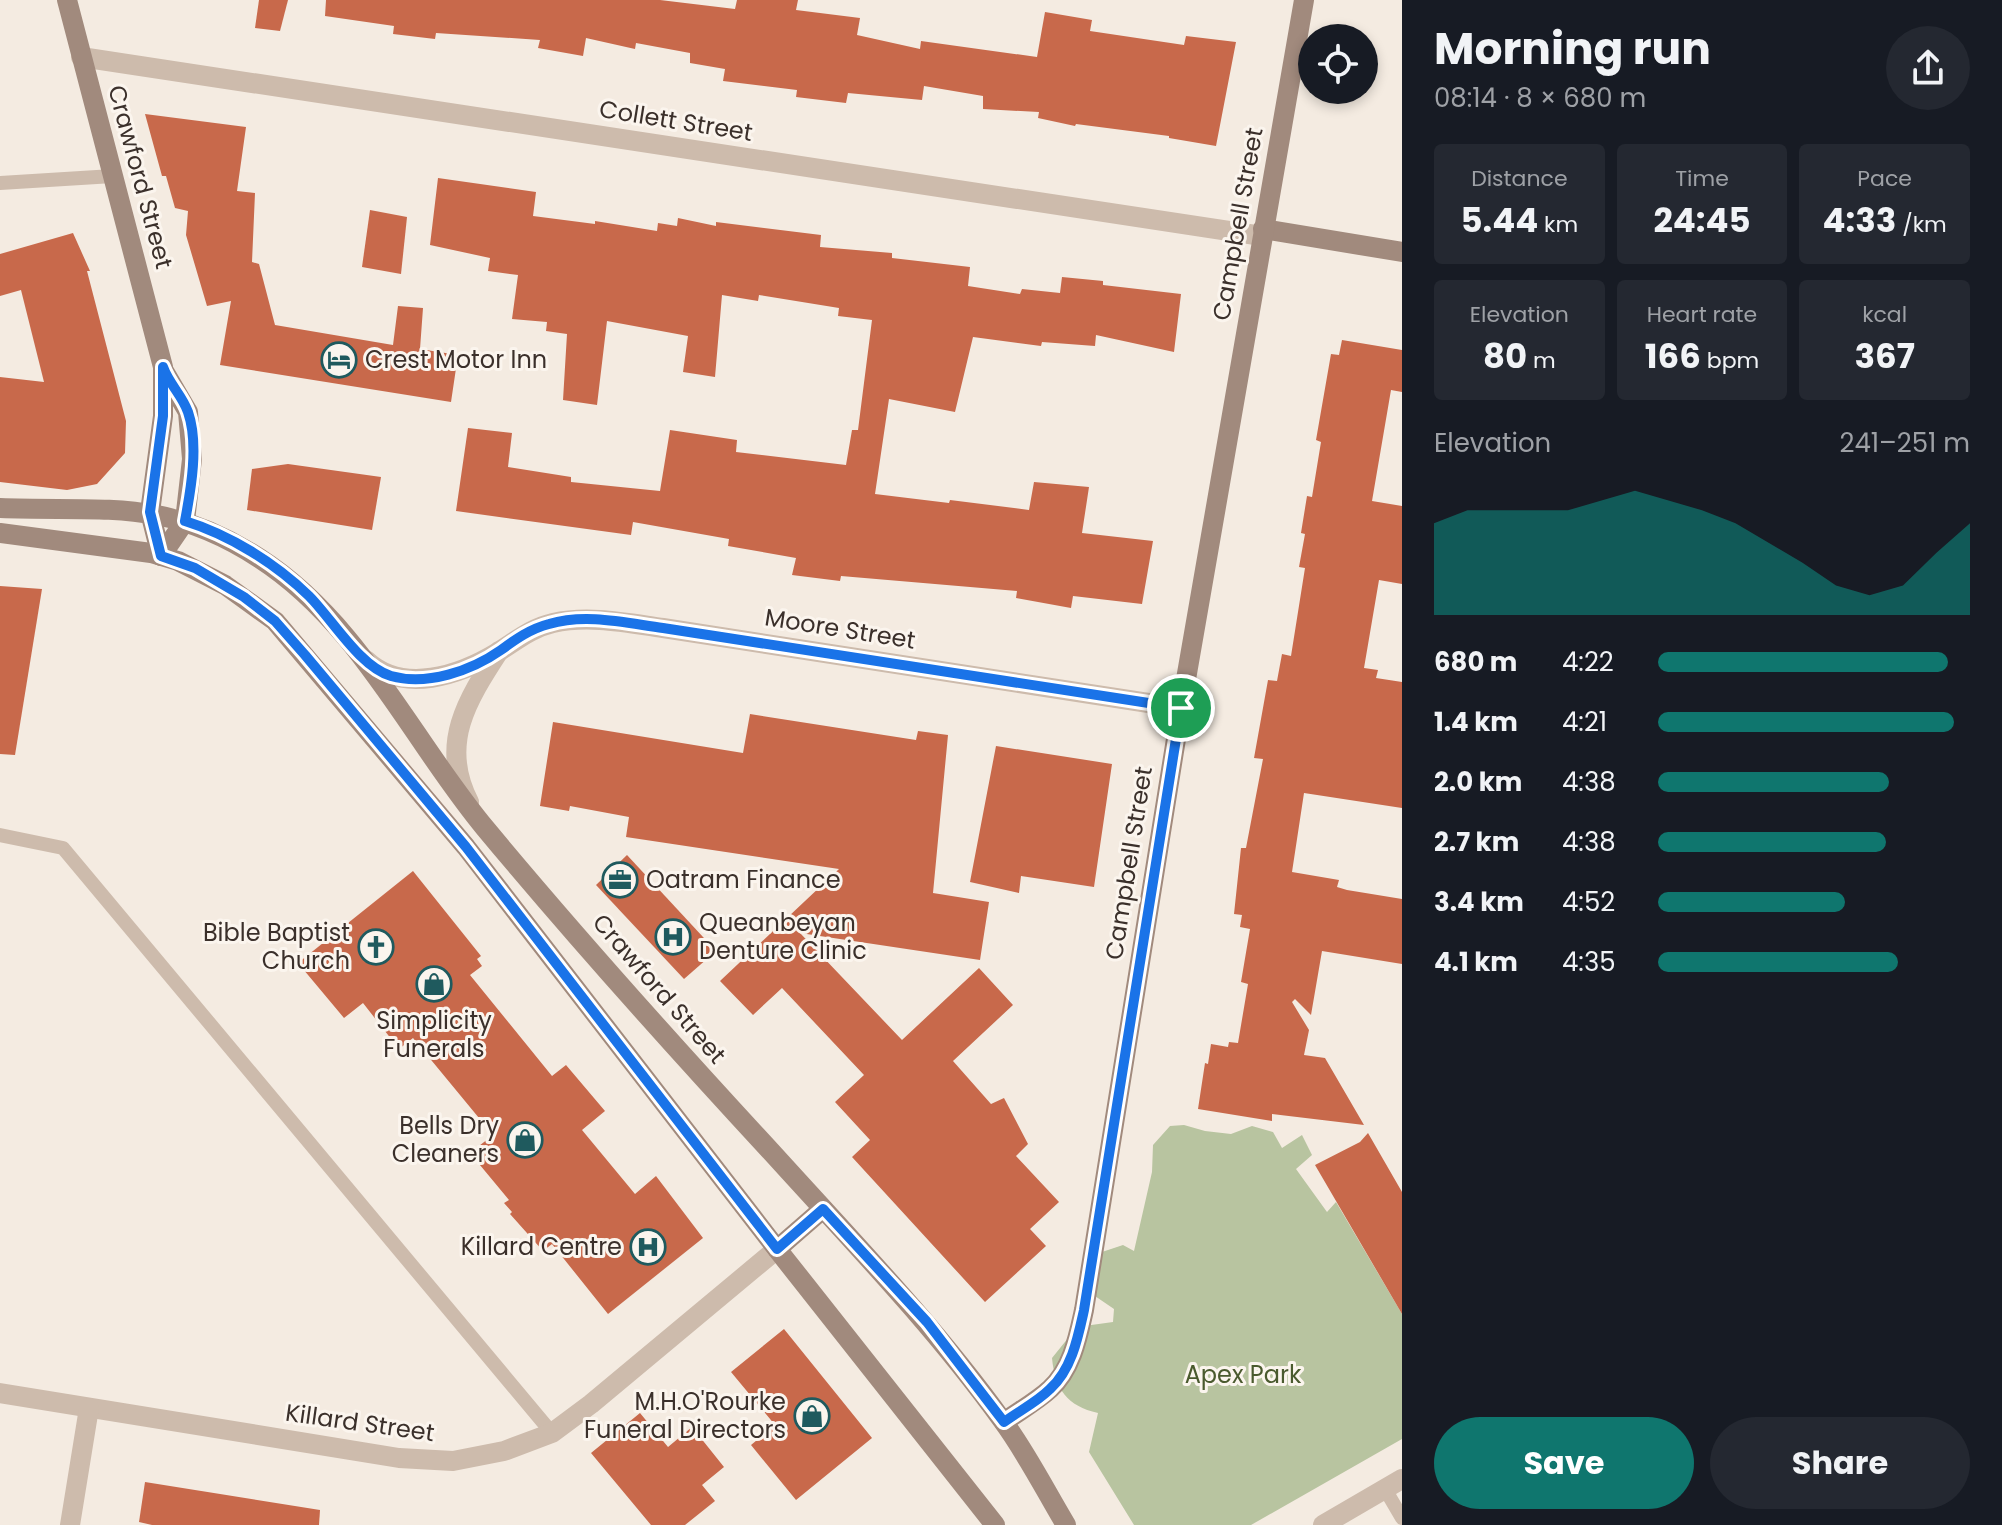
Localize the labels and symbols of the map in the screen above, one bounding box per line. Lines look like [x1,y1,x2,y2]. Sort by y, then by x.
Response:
street label: Crawford Street [100,82,181,272]
street label: Collett Street [597,92,755,149]
street label: Campbell Street [1204,125,1271,323]
hotel icon: Crest Motor Inn [320,341,358,379]
place label: Crest Motor Inn [365,343,547,376]
street label: Moore Street [762,600,918,657]
pin [1147,674,1215,742]
street label: Campbell Street [1097,764,1160,962]
office icon: Oatram Finance [601,861,639,899]
place label: Oatram Finance [646,863,841,896]
place label: Queanbeyan Denture Clinic [699,906,867,967]
street label: Crawford Street [585,907,734,1071]
place label: Bible Baptist Church [203,916,350,977]
hospital icon: Queanbeyan Denture Clinic [654,918,692,956]
church icon: Bible Baptist Church [357,928,395,966]
shop icon: Simplicity Funerals [415,965,453,1003]
place label: Simplicity Funerals [376,1004,492,1065]
place label: Bells Dry Cleaners [392,1109,499,1170]
shop icon: Bells Dry Cleaners [506,1121,544,1159]
hospital icon: Killard Centre [629,1228,667,1266]
place label: Killard Centre [461,1230,622,1263]
park label: Apex Park [1185,1358,1302,1391]
place label: M.H.O'Rourke Funeral Directors [584,1385,786,1446]
street label: Killard Street [283,1396,437,1449]
shop icon: M.H.O'Rourke Funeral Directors [793,1397,831,1435]

